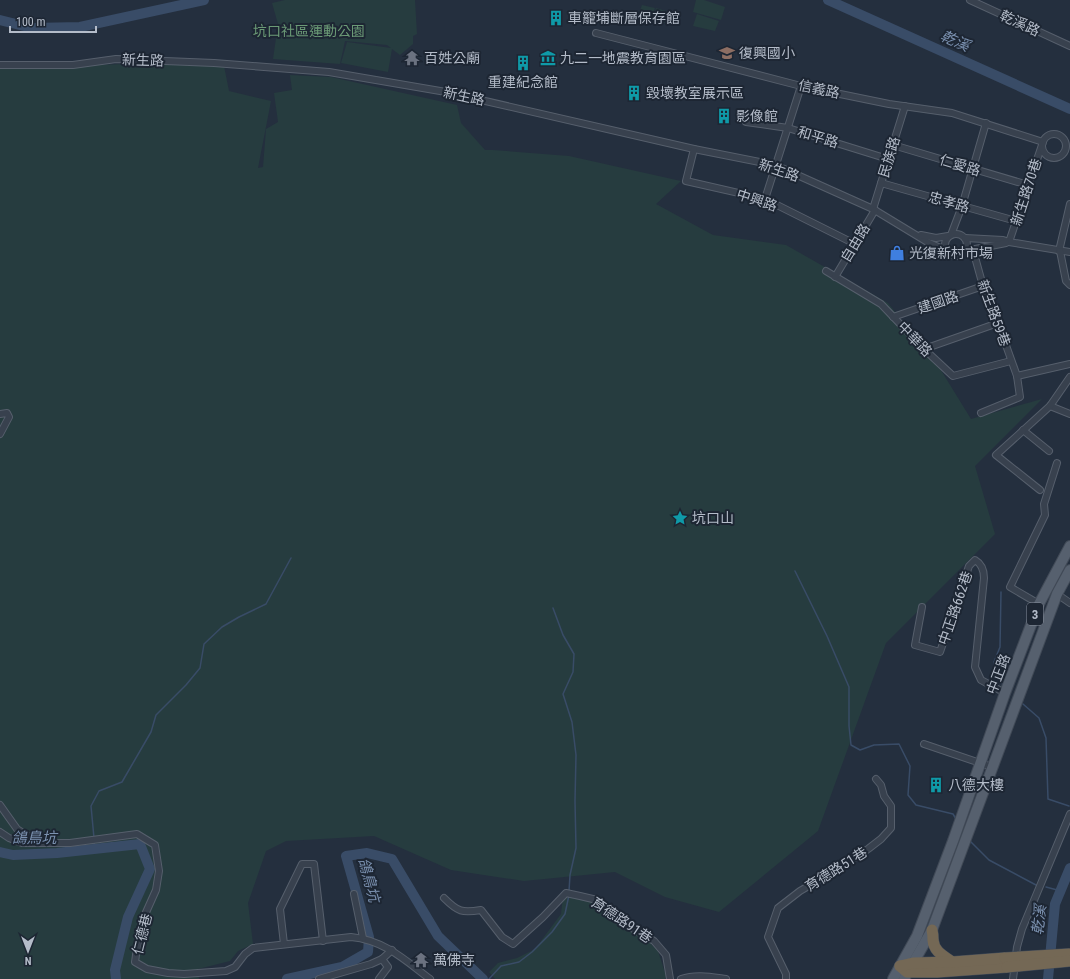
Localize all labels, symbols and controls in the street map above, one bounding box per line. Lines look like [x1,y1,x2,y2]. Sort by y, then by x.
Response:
street label: 乾溪路 [998,7,1042,39]
scale bar [10,8,96,34]
building icon: 車籠埔斷層保存館 [547,9,565,27]
place label: 車籠埔斷層保存館 [568,10,680,26]
text: 100 m [16,15,46,29]
park label: 坑口社區運動公園 [253,23,365,39]
water label: 乾溪 [938,27,974,56]
school or university icon: 復興國小 [718,44,736,62]
place label: 復興國小 [739,45,795,61]
temple icon: 百姓公廟 [403,49,421,67]
museum icon: 九二一地震教育園區 [539,49,557,67]
place label: 百姓公廟 [424,50,480,66]
place label: 九二一地震教育園區 [560,50,686,66]
street label: 新生路 [122,51,164,69]
building icon: 重建紀念館 [514,54,532,72]
place label: 重建紀念館 [488,74,558,90]
street label: 信義路 [797,77,841,101]
street label: 新生路 [442,84,486,108]
building icon: 毀壞教室展示區 [625,84,643,102]
place label: 毀壞教室展示區 [646,85,744,101]
building icon: 影像館 [715,107,733,125]
place label: 影像館 [736,108,778,124]
street label: 和平路 [796,123,840,151]
street label: 民族路 [875,135,903,179]
street label: 仁愛路 [938,151,982,179]
street label: 新生路 [757,156,801,184]
street label: 新生路70巷 [1008,156,1044,228]
street label: 中興路 [735,186,779,214]
street label: 忠孝路 [927,189,971,215]
street label: 自由路 [837,221,873,265]
shop icon: 光復新村市場 [888,244,906,262]
place label: 光復新村市場 [909,245,993,261]
street label: 新生路59巷 [975,277,1013,349]
street label: 建國路 [916,288,960,316]
street label: 中華路 [895,318,935,360]
place icon: 坑口山 [671,509,689,527]
place label: 坑口山 [692,510,734,526]
street label: 中正路662巷 [935,569,975,647]
road number: 3 [1027,603,1043,625]
street label: 中正路 [983,652,1013,696]
building icon: 八德大樓 [927,776,945,794]
place label: 八德大樓 [948,777,1004,793]
water label: 鴿鳥坑 [11,829,58,847]
street label: 育德路51巷 [802,844,870,894]
water label: 鴿鳥坑 [354,856,384,906]
street label: 育德路91巷 [589,894,655,946]
water label: 乾溪 [1028,902,1050,936]
street label: 仁德巷 [129,912,155,956]
north arrow [8,931,48,971]
temple icon: 萬佛寺 [412,951,430,969]
place label: 萬佛寺 [433,952,475,968]
text: N [24,954,31,967]

